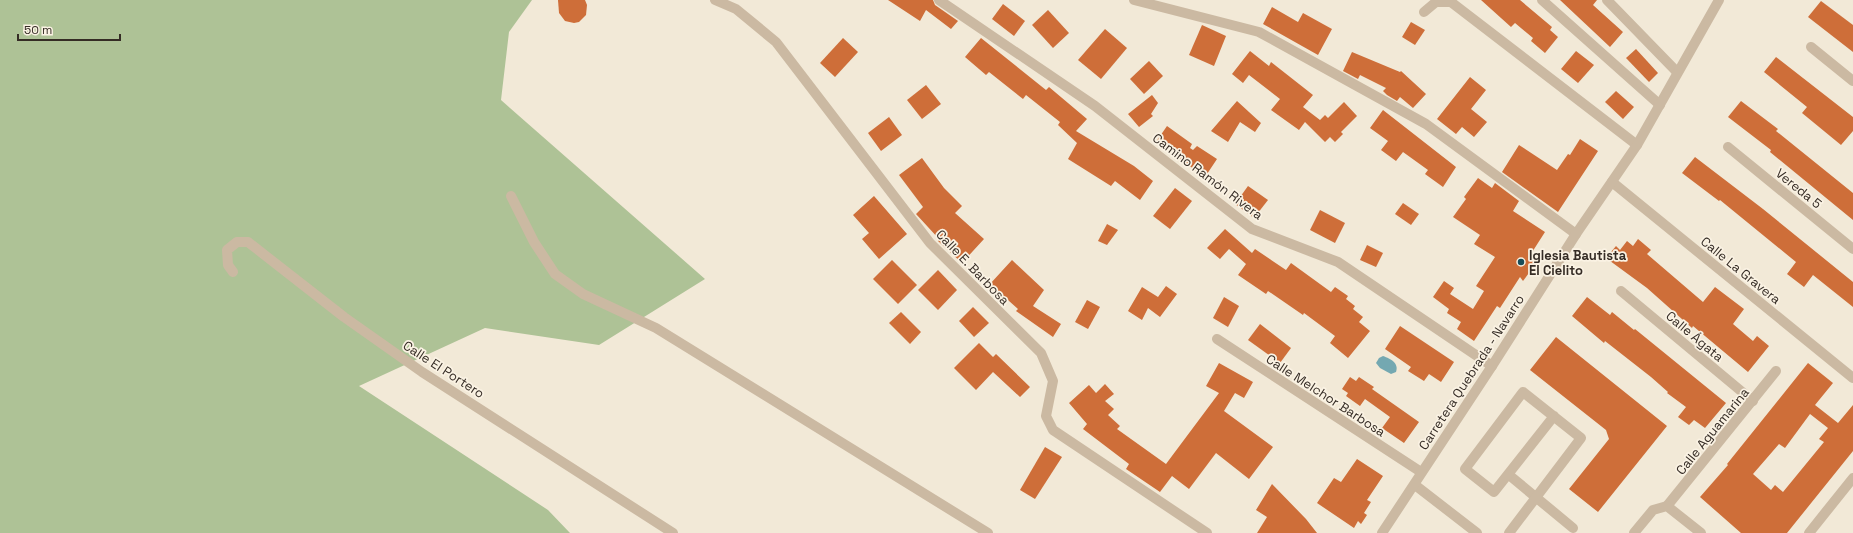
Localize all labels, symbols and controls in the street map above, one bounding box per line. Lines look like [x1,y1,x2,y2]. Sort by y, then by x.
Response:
scale bar [18,16,120,42]
text: 50 m [24,22,52,38]
street label: Camino Ramón Rivera [1149,129,1267,224]
street label: Vereda 5 [1772,165,1825,212]
street label: Calle E. Barbosa [932,226,1013,309]
street label: Calle La Gravera [1697,233,1785,308]
place label: Iglesia Bautista El Cielito [1529,247,1627,279]
marker: Iglesia Bautista El Cielito [1516,257,1526,267]
street label: Carretera Quebrada - Navarro [1415,291,1528,453]
street label: Calle Ágata [1662,307,1727,366]
street label: Calle El Portero [400,337,488,402]
street label: Calle Melchor Barbosa [1263,350,1389,441]
street label: Calle Aguamarina [1672,384,1753,478]

